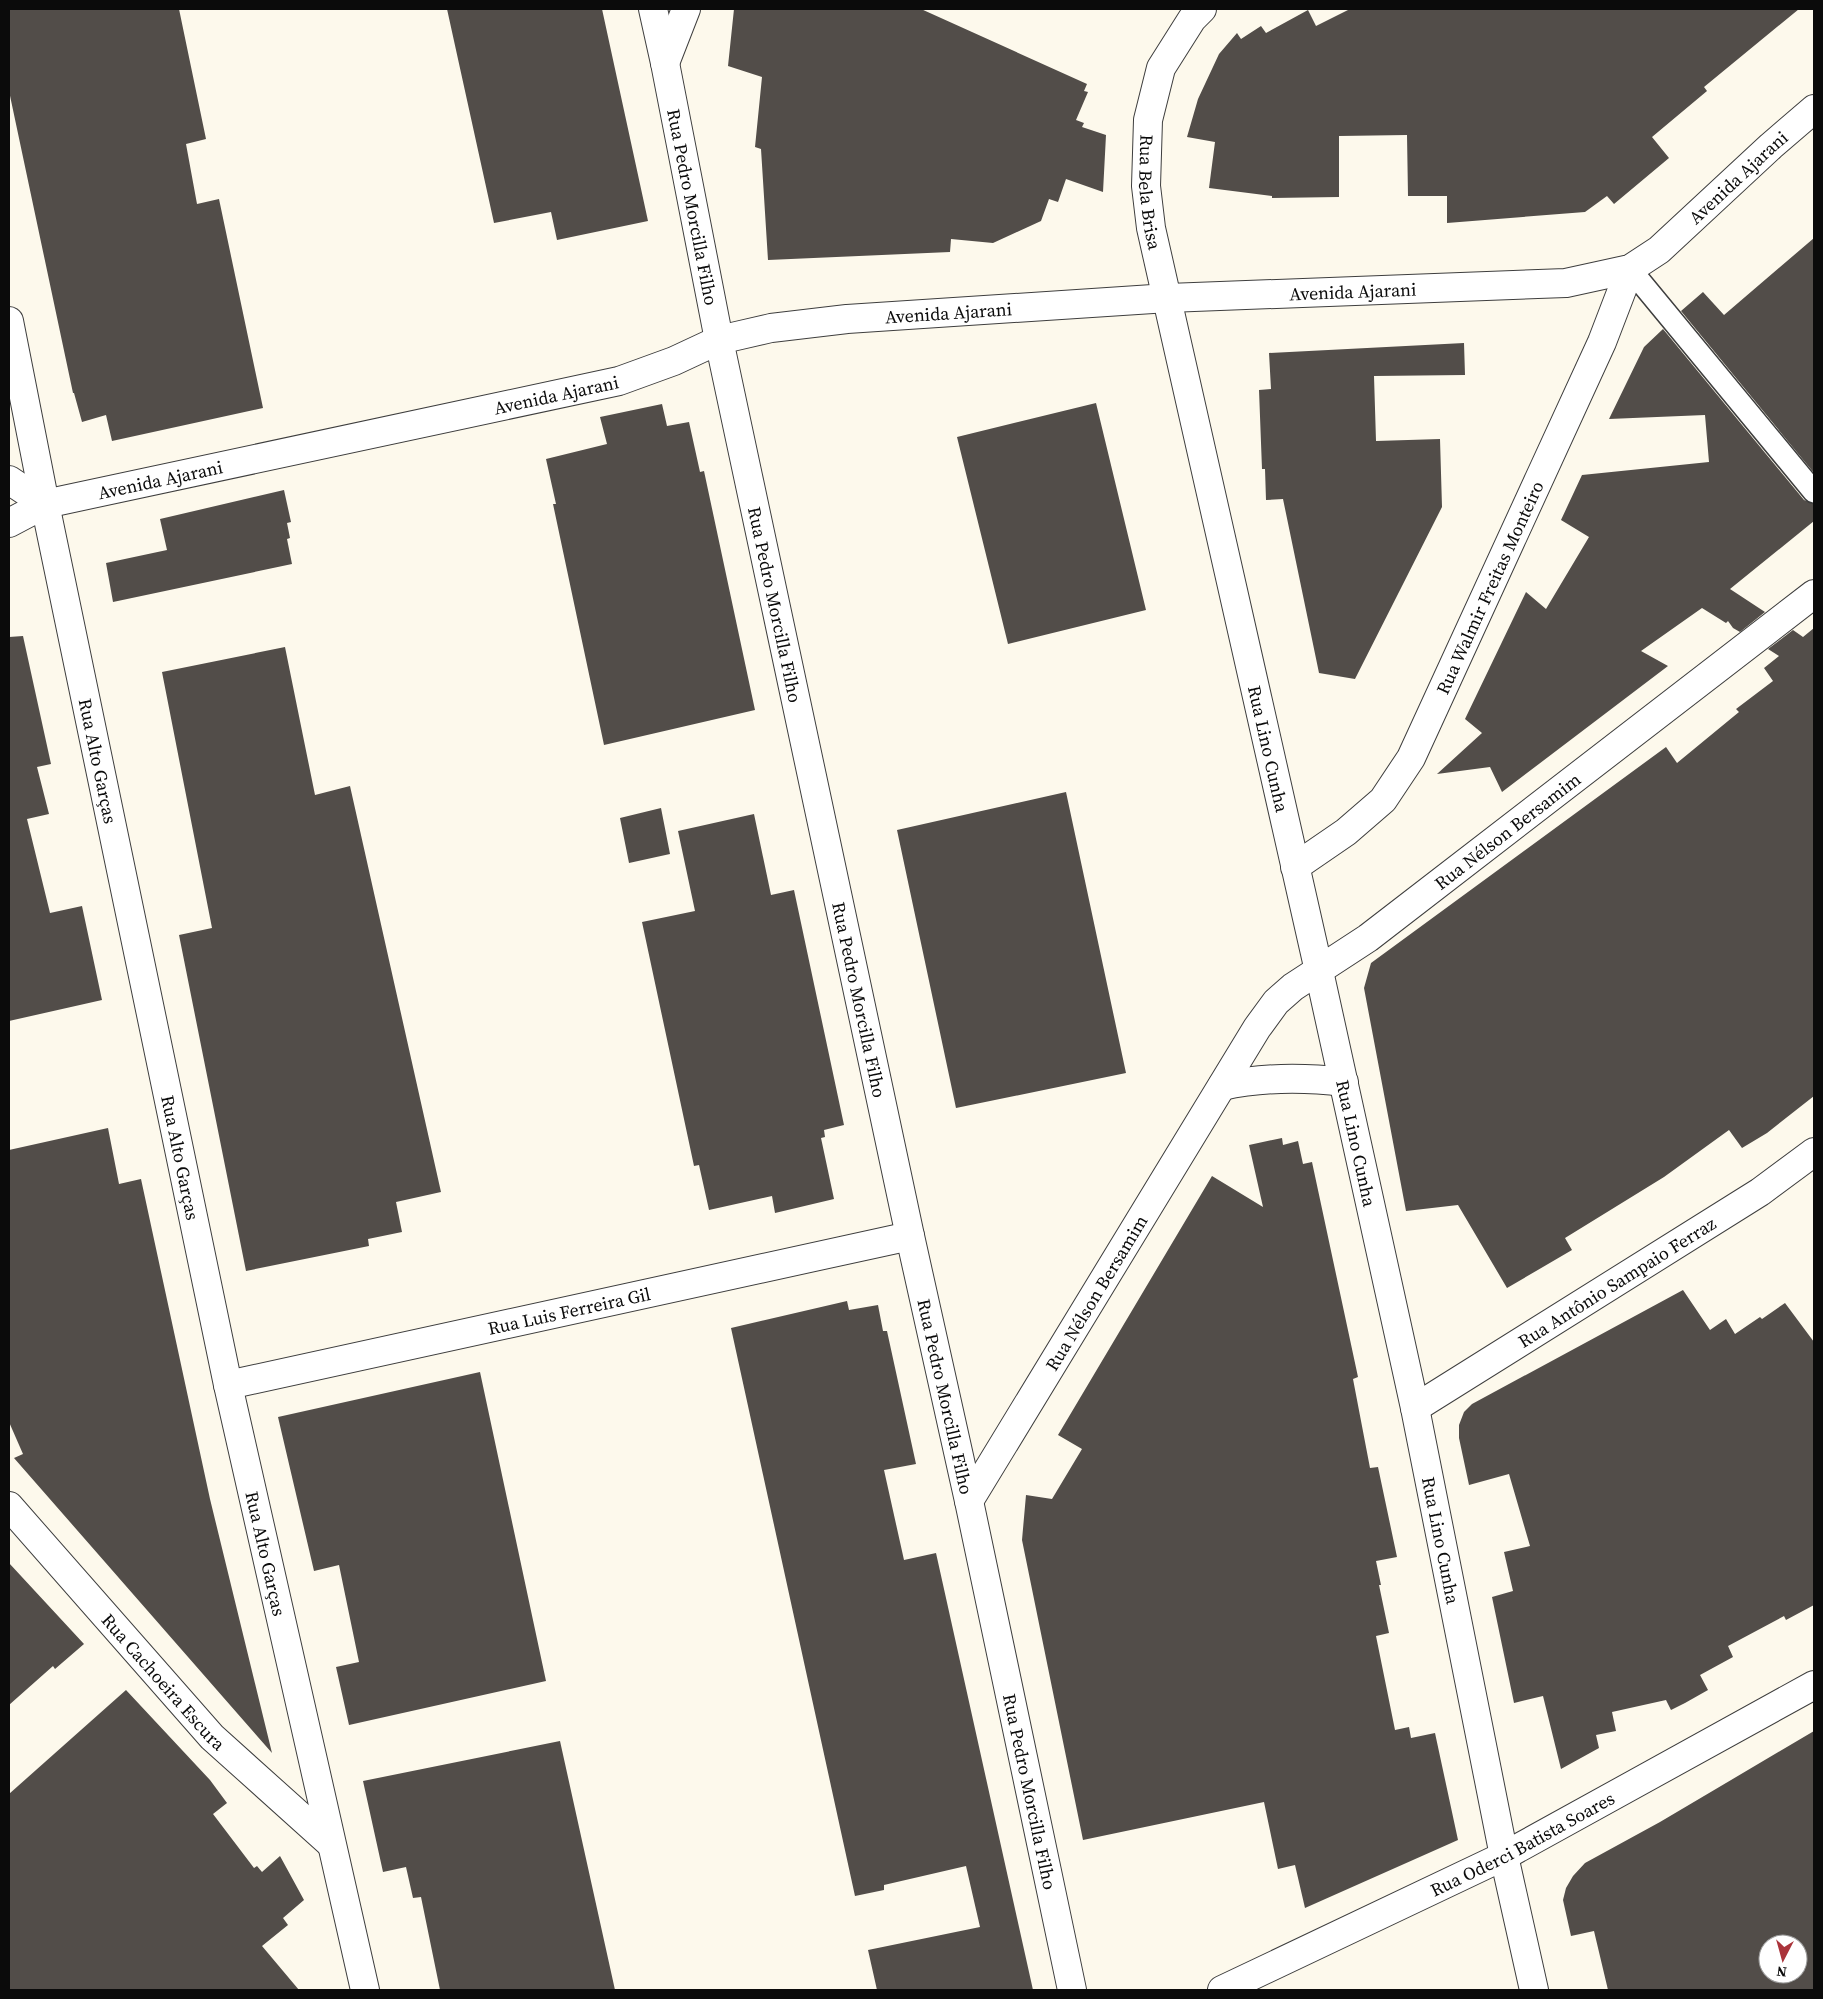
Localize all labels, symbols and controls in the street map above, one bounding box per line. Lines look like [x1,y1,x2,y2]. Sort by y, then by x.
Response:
street label: Rua Pedro Morcilla Filho [662,107,724,307]
street label: Avenida Ajarani [1683,125,1793,229]
street label: Rua Bela Brisa [1133,134,1168,253]
street label: Avenida Ajarani [1289,276,1417,306]
street label: Avenida Ajarani [884,296,1013,329]
street label: Avenida Ajarani [491,369,621,420]
street label: Avenida Ajarani [95,454,225,505]
street label: Rua Walmir Freitas Monteiro [1430,476,1549,698]
street label: Rua Pedro Morcilla Filho [742,504,808,705]
street label: Rua Lino Cunha [1242,683,1295,815]
street label: Rua Alto Garças [73,696,124,826]
street label: Rua Nélson Bersamim [1429,766,1585,895]
street label: Rua Pedro Morcilla Filho [827,899,893,1100]
street label: Rua Lino Cunha [1331,1077,1383,1210]
street label: Rua Alto Garças [156,1093,206,1223]
street label: Rua Nélson Bersamim [1039,1210,1153,1375]
street label: Rua Antônio Sampaio Ferraz [1513,1210,1720,1353]
street label: Rua Luis Ferreira Gil [485,1281,653,1340]
street label: Rua Pedro Morcilla Filho [912,1296,980,1497]
street label: Rua Lino Cunha [1416,1474,1466,1607]
street label: Rua Alto Garças [240,1489,292,1618]
street label: Rua Cachoeira Escura [96,1608,231,1756]
street label: Rua Pedro Morcilla Filho [997,1691,1063,1892]
street label: Rua Oderci Batista Soares [1426,1785,1619,1902]
north arrow [1758,1934,1808,1984]
text: N [1776,1961,1788,1982]

